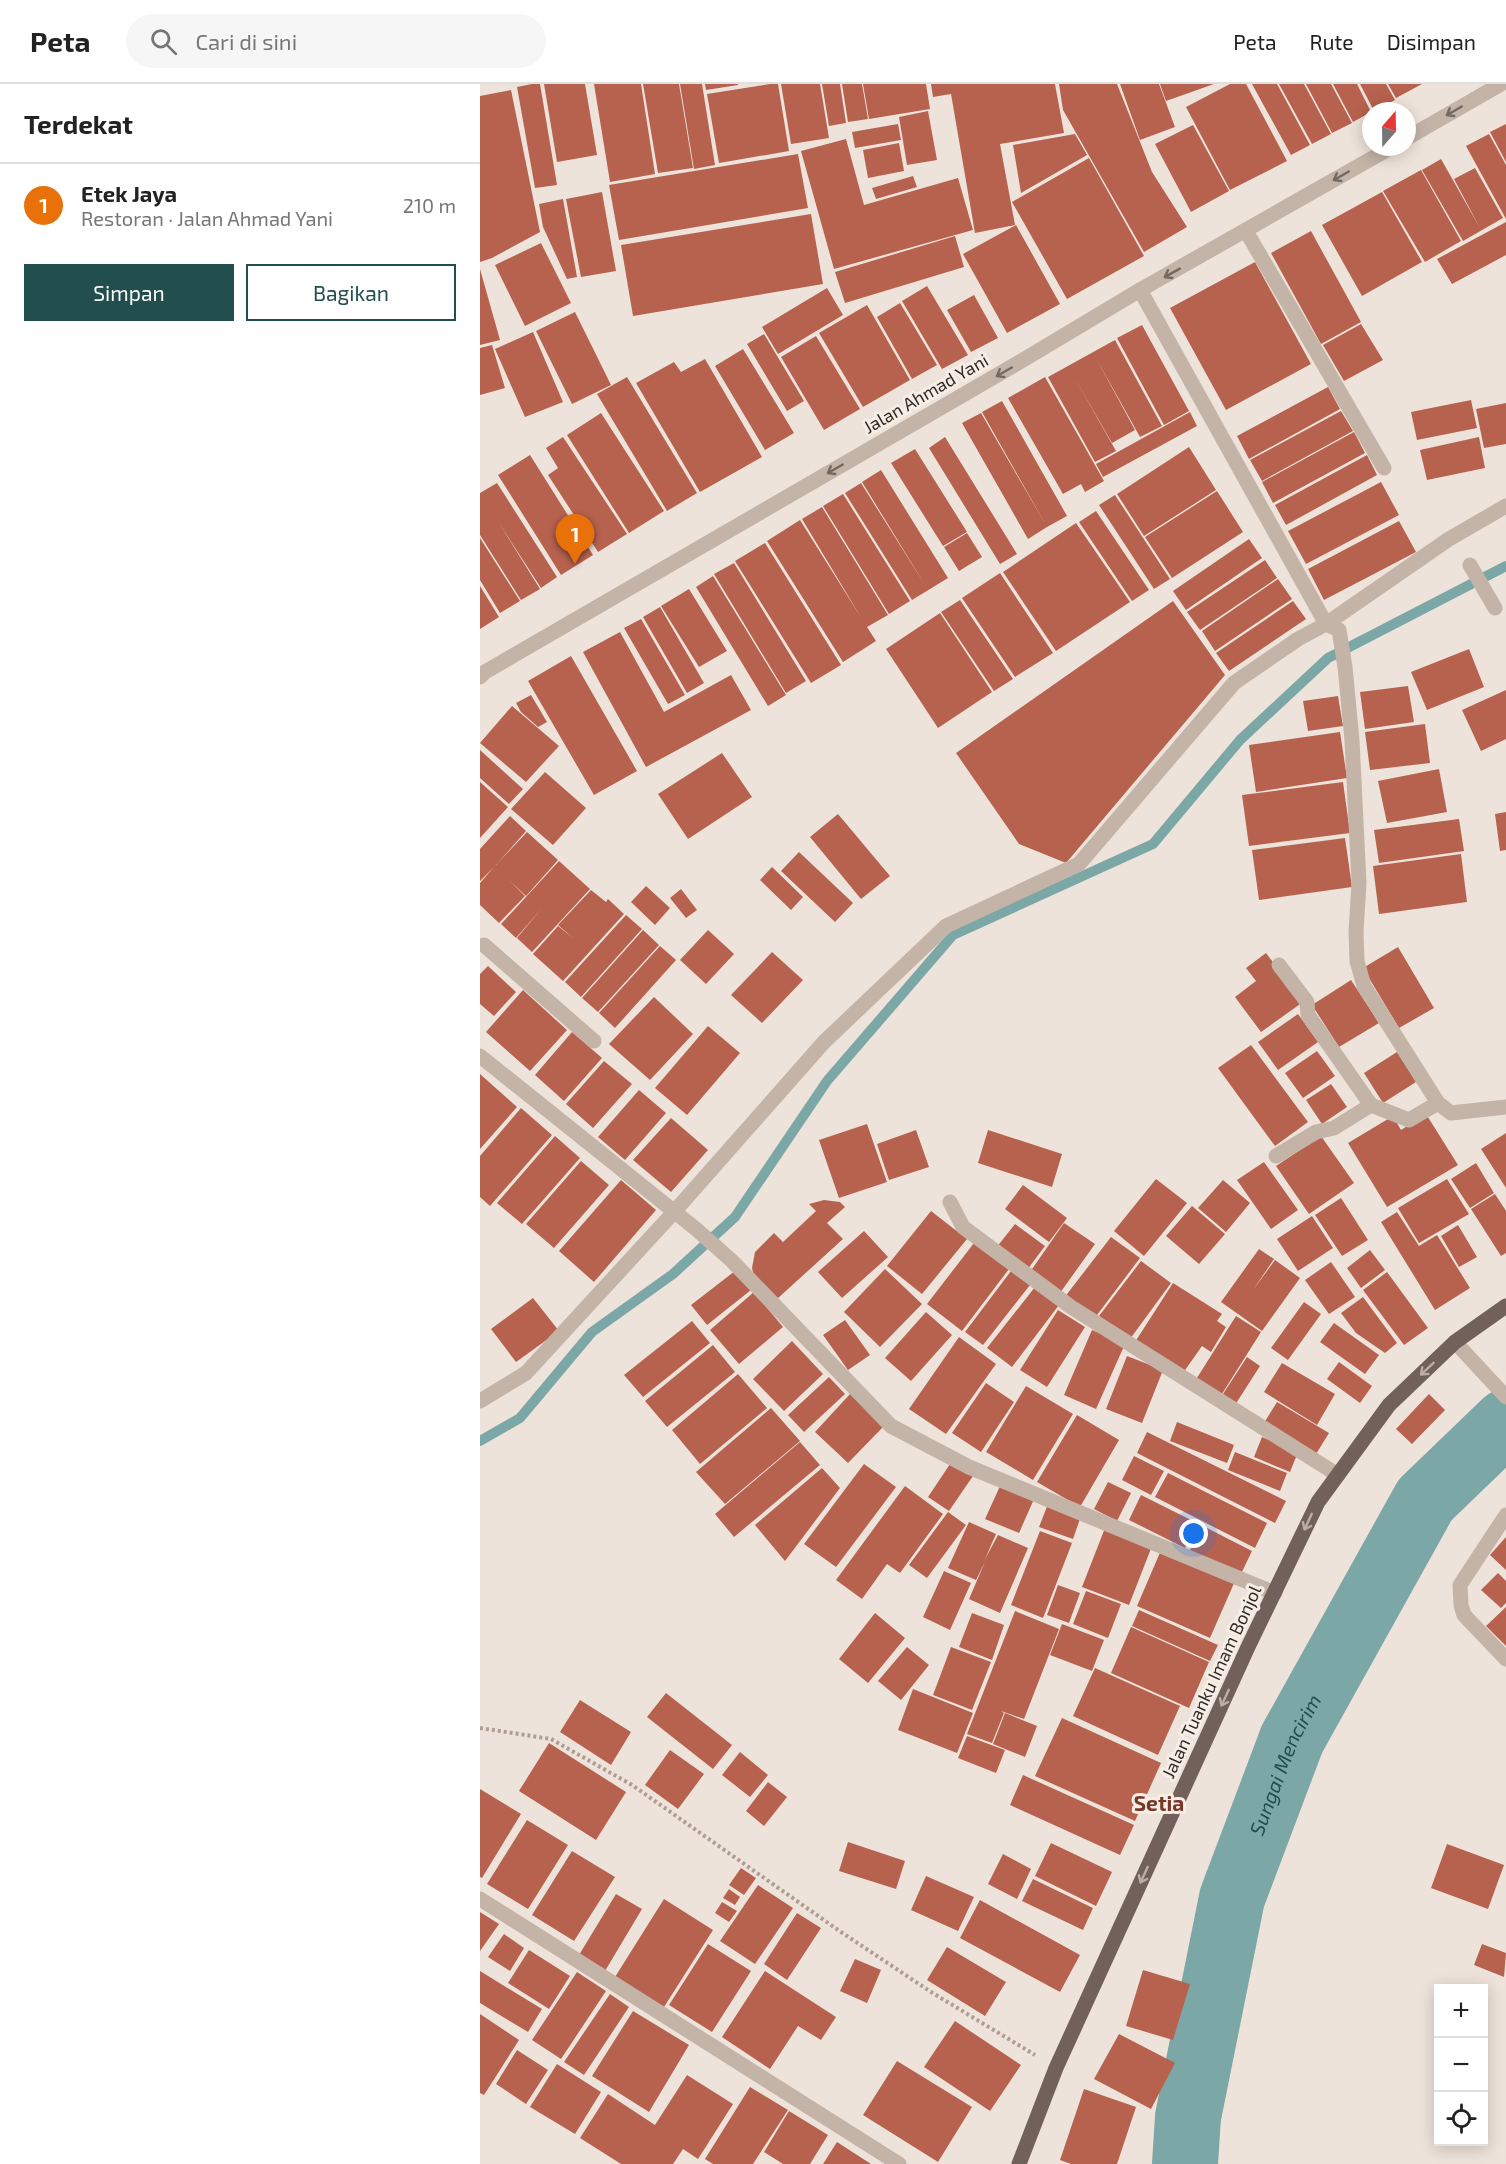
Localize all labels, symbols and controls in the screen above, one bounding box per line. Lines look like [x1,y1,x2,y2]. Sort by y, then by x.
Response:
search box [126,14,546,68]
text: Peta [30,24,90,58]
icon: search [147,25,180,58]
text: Cari di sini [195,28,297,54]
text: Peta [1233,29,1276,54]
text: Rute [1309,29,1354,54]
text: Disimpan [1387,29,1476,54]
north arrow [1362,102,1416,156]
one-way arrow [1446,105,1463,117]
text: Terdekat [24,108,133,139]
one-way arrow [1333,171,1350,183]
text: Etek Jaya [81,180,177,206]
text: 1 [39,193,48,217]
text: 210 m [403,193,456,217]
text: Restoran · Jalan Ahmad Yani [81,206,333,230]
button: Simpan [24,264,234,321]
button: Bagikan [246,264,456,321]
one-way arrow [1163,268,1181,279]
street label: Jalan Ahmad Yani [859,348,992,438]
one-way arrow [996,366,1013,378]
one-way arrow [827,464,844,476]
pin: 1 [556,514,595,564]
one-way arrow [1420,1361,1435,1376]
one-way arrow [1302,1512,1314,1530]
your location [1179,1519,1208,1548]
street label: Jalan Tuanku Imam Bonjol [1157,1581,1266,1782]
one-way arrow [1219,1688,1231,1706]
water label: Sungai Mencirim [1244,1690,1326,1838]
district label: Setia [1134,1790,1184,1815]
one-way arrow [1138,1866,1150,1884]
map controls [1434,1984,1488,2146]
button: + [1434,1984,1488,2038]
button: − [1434,2038,1488,2092]
button: locate [1434,2092,1488,2146]

